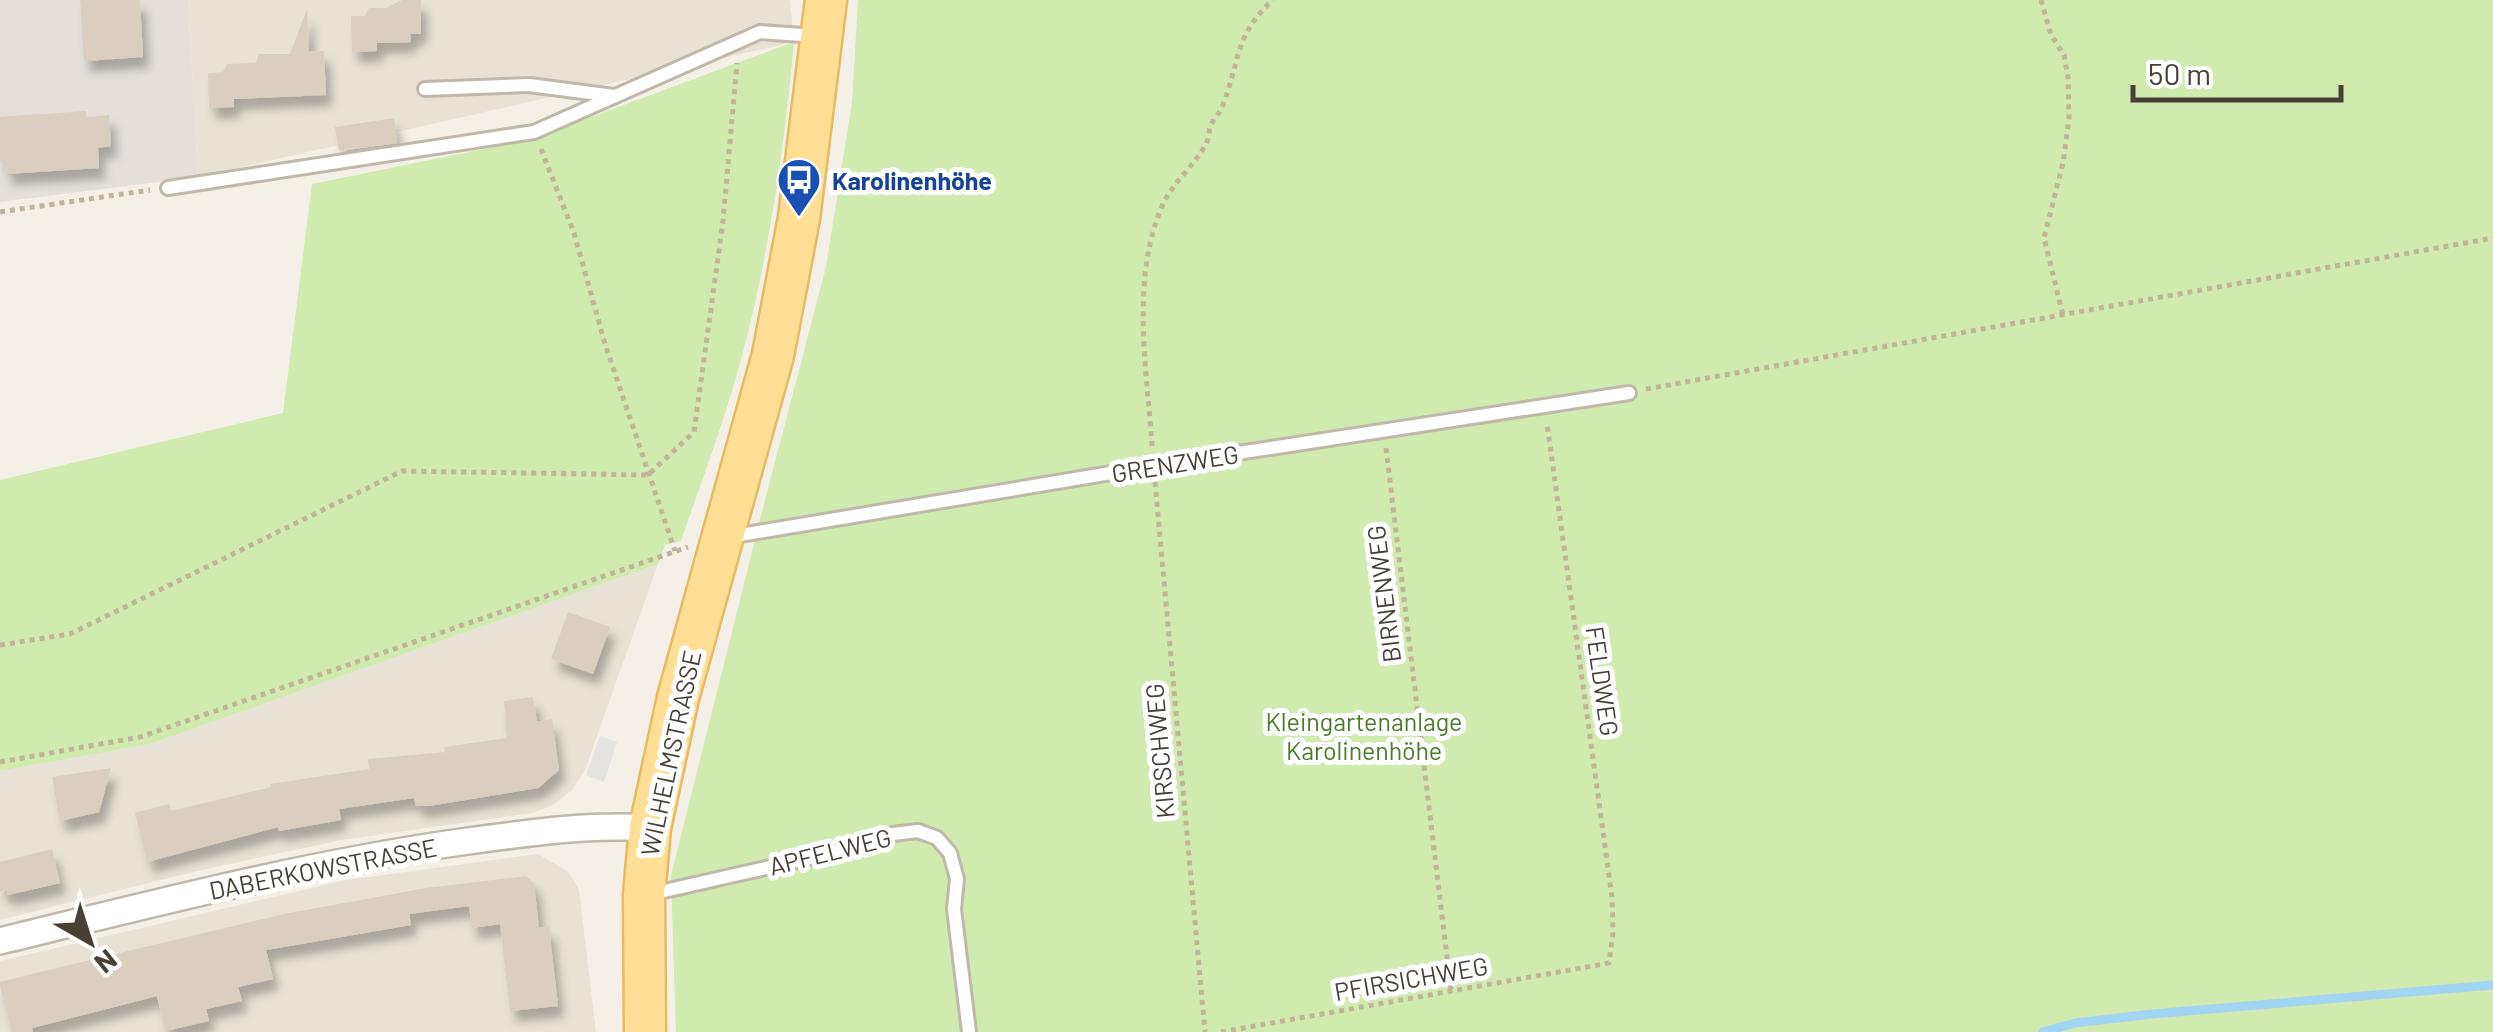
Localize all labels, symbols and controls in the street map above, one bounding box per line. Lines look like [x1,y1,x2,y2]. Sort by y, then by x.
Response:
scale bar [2133,40,2340,102]
text: 50 m [2148,55,2211,91]
bus stop icon: Karolinenhöhe [776,157,822,218]
place label: Karolinenhöhe [832,165,992,195]
street label: GRENZWEG [1109,438,1241,488]
street label: BIRNENWEG [1360,524,1406,664]
street label: FELDWEG [1580,624,1626,738]
street label: WILHELMSTRASSE [634,648,706,858]
street label: KIRSCHWEG [1138,682,1180,820]
park label: Kleingartenanlage Karolinenhöhe [1266,706,1462,765]
street label: APFELWEG [766,821,894,881]
street label: DABERKOWSTRASSE [207,831,439,905]
north arrow [40,892,140,992]
text: N [88,943,124,981]
street label: PFIRSICHWEG [1332,950,1490,1006]

